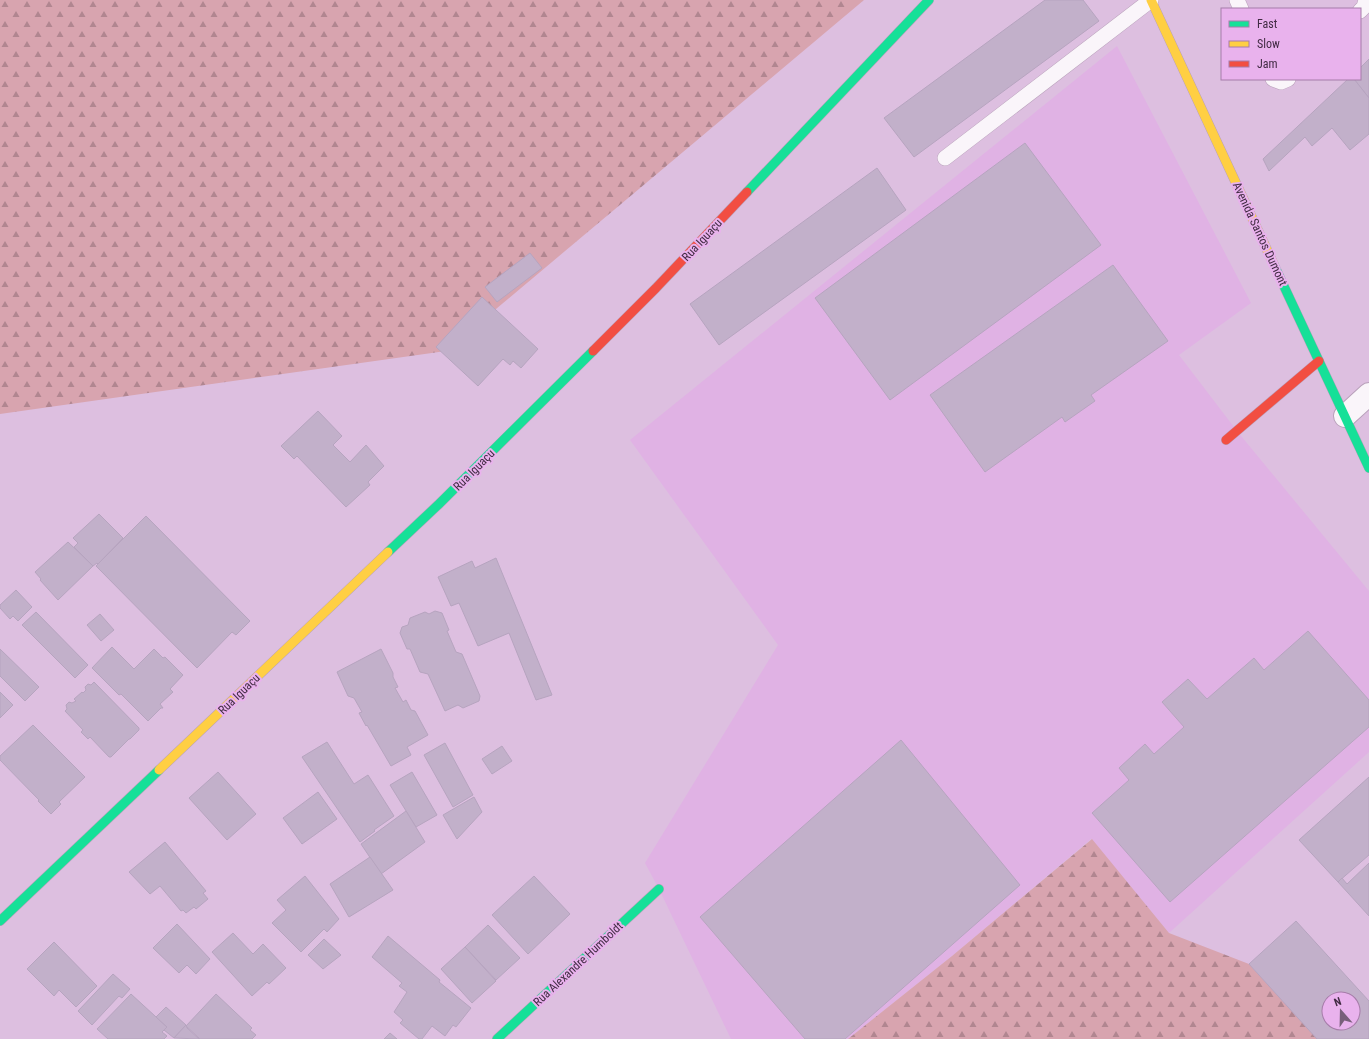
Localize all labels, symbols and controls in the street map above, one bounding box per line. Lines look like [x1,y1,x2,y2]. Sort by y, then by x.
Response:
legend [1221,8,1361,80]
text: Fast [1257,17,1278,31]
text: Slow [1257,37,1280,51]
text: Jam [1257,57,1278,71]
street label: Avenida Santos Dumont [1230,180,1290,289]
street label: Rua Iguaçu [679,216,725,264]
street label: Rua Iguaçu [450,446,498,494]
street label: Rua Iguaçu [215,671,263,717]
street label: Rua Alexandre Humboldt [530,919,626,1009]
north arrow [1321,991,1361,1031]
text: N [1332,995,1343,1009]

